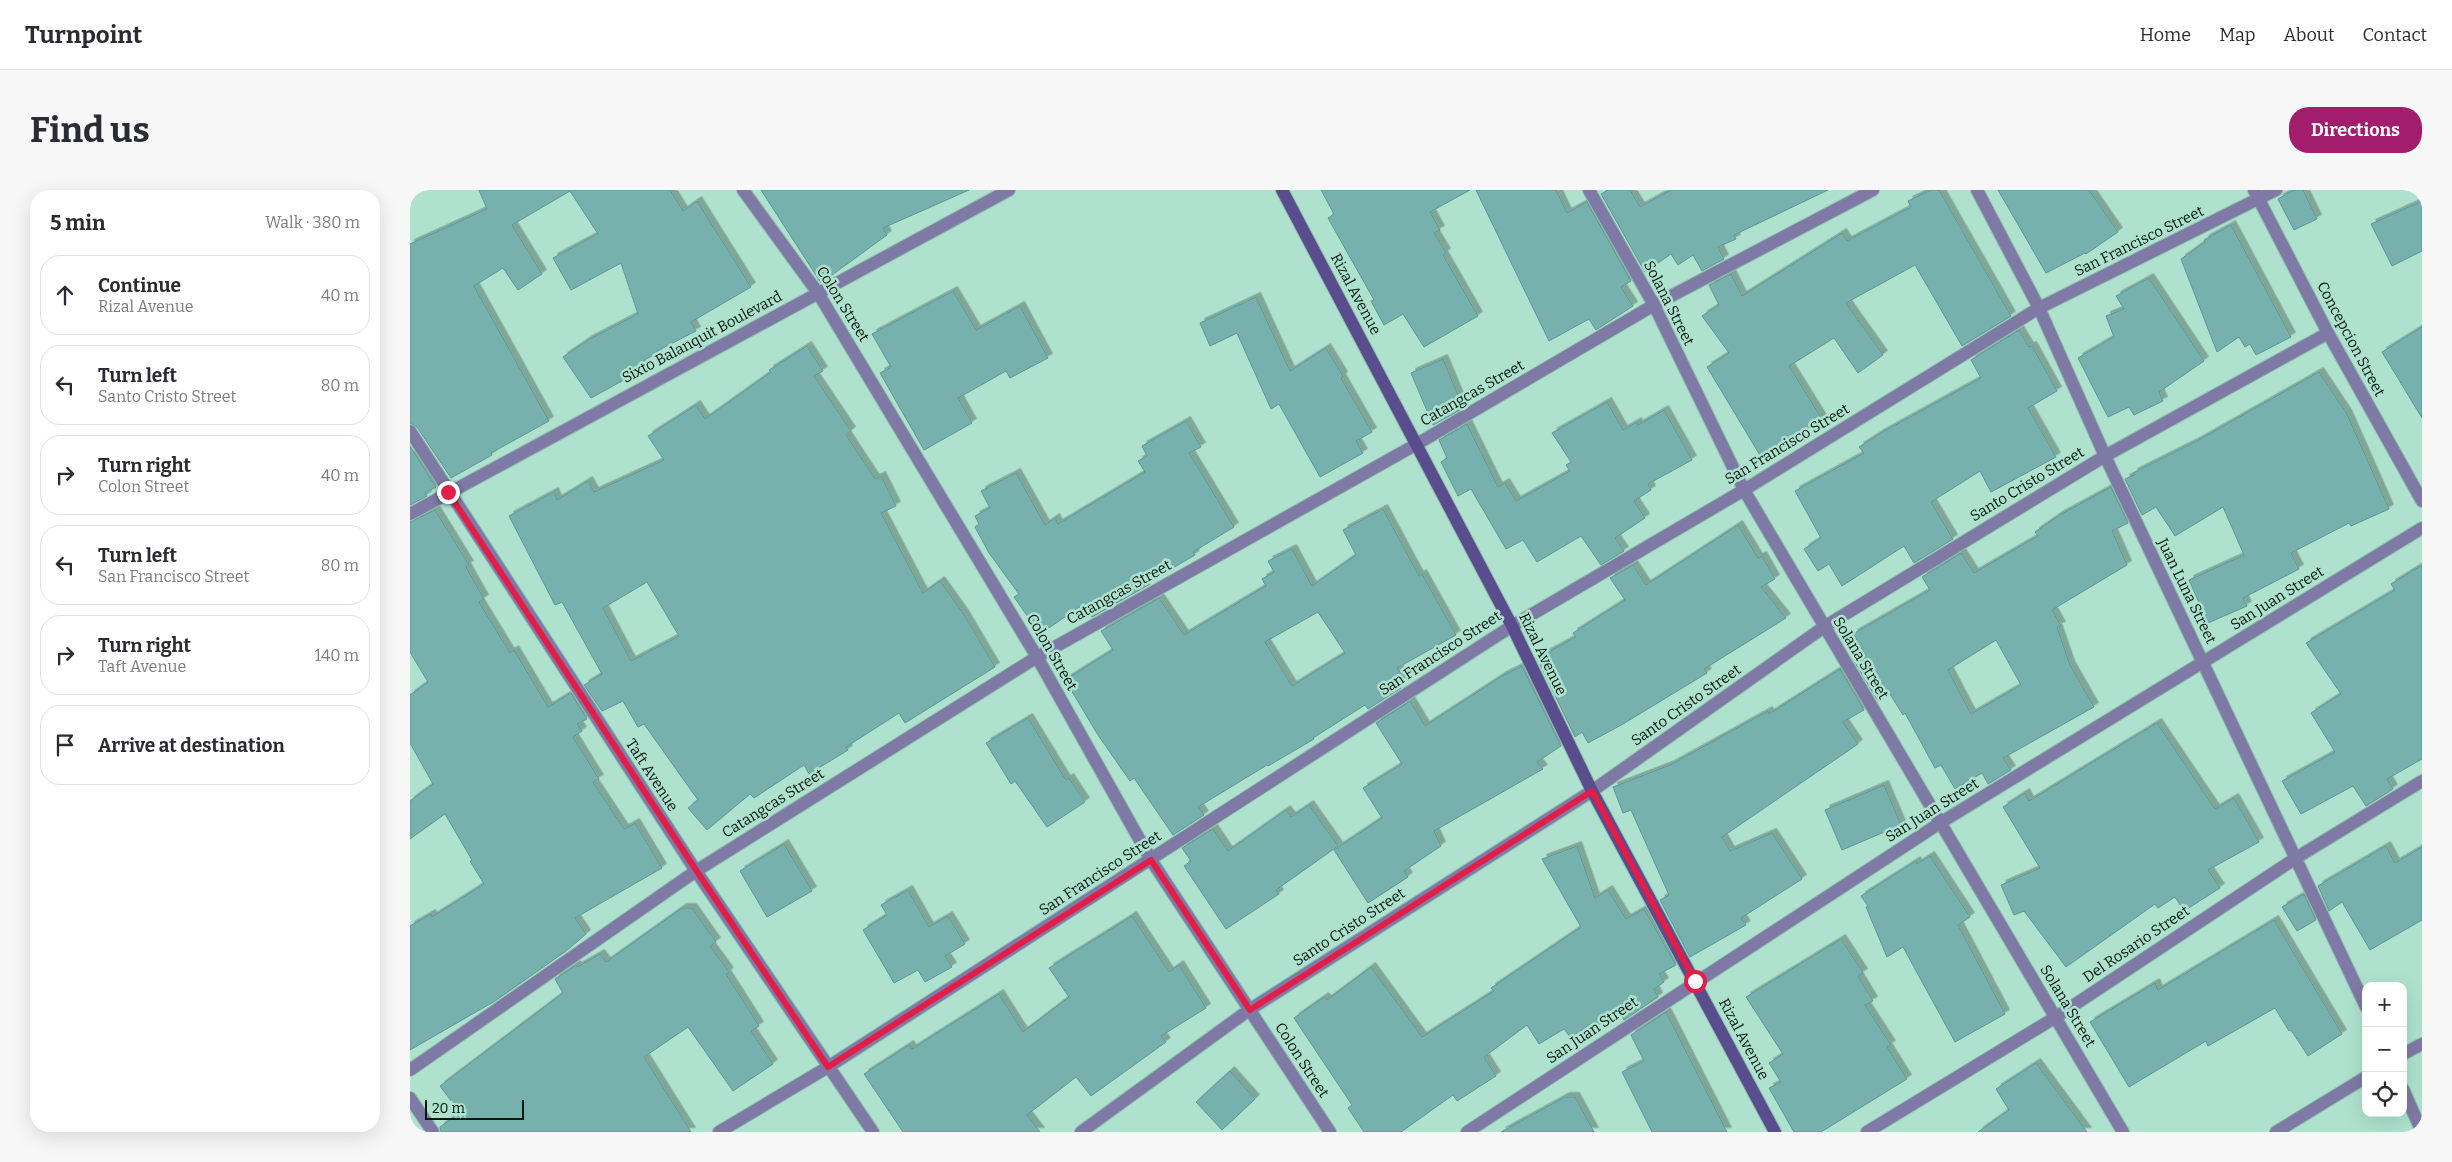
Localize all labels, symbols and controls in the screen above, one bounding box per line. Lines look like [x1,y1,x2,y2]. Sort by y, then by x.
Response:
text: Turnpoint [25,21,142,49]
text: Home [2140,24,2191,46]
text: Map [2219,24,2255,46]
text: About [2283,24,2334,46]
text: Contact [2362,24,2427,46]
button: Directions [2289,107,2422,153]
text: Find us [30,109,150,151]
street label: San Francisco Street [2071,202,2207,280]
text: 5 min [50,210,106,236]
text: Walk · 380 m [265,213,360,232]
street label: Rizal Avenue [1327,250,1385,338]
street label: Solana Street [1640,258,1698,349]
street label: Colon Street [813,263,874,346]
text: Continue [98,274,181,297]
street label: Concepcion Street [2313,279,2389,400]
icon: ahead [51,281,79,309]
text: 40 m [321,286,359,305]
street label: Sixto Balanquit Boulevard [619,287,785,387]
text: Rizal Avenue [98,297,194,316]
street label: Catangcas Street [1417,356,1528,430]
text: Turn left [98,364,177,387]
icon: left [51,371,79,399]
text: 80 m [321,376,359,395]
text: Santo Cristo Street [98,387,236,406]
street label: San Francisco Street [1722,399,1853,488]
street label: Santo Cristo Street [1967,443,2088,525]
text: Turn right [98,454,191,477]
icon: right [51,461,79,489]
text: 40 m [321,466,359,485]
text: Colon Street [98,477,189,496]
route end [437,481,460,504]
street label: Juan Luna Street [2153,534,2221,647]
text: Turn left [98,544,177,567]
icon: left [51,551,79,579]
text: 80 m [321,556,359,575]
street label: Catangcas Street [1064,556,1175,628]
street label: San Juan Street [2227,562,2327,634]
text: San Francisco Street [98,567,249,586]
street label: San Francisco Street [1376,606,1505,699]
street label: Colon Street [1023,610,1081,694]
street label: Rizal Avenue [1515,610,1571,698]
street label: Solana Street [1829,614,1893,703]
text: Turn right [98,634,191,657]
icon: right [51,641,79,669]
text: 140 m [314,646,359,665]
text: Taft Avenue [98,657,186,676]
street label: Santo Cristo Street [1628,660,1745,750]
icon: arrive [51,731,79,759]
text: Arrive at destination [98,734,285,757]
street label: Taft Avenue [622,735,682,815]
street label: Catangcas Street [719,764,828,842]
street label: San Juan Street [1882,774,1982,846]
street label: San Francisco Street [1036,826,1165,919]
street label: Santo Cristo Street [1290,884,1409,970]
street label: Del Rosario Street [2079,901,2193,986]
street label: Solana Street [2036,962,2100,1051]
route start [1684,970,1707,993]
map controls [2362,982,2407,1117]
button: + [2362,982,2407,1027]
street label: San Juan Street [1543,992,1642,1067]
street label: Rizal Avenue [1715,995,1773,1083]
street label: Colon Street [1271,1019,1333,1101]
button: − [2362,1027,2407,1072]
button: locate [2362,1072,2407,1117]
scale bar [425,1097,524,1120]
text: 20 m [432,1100,465,1117]

